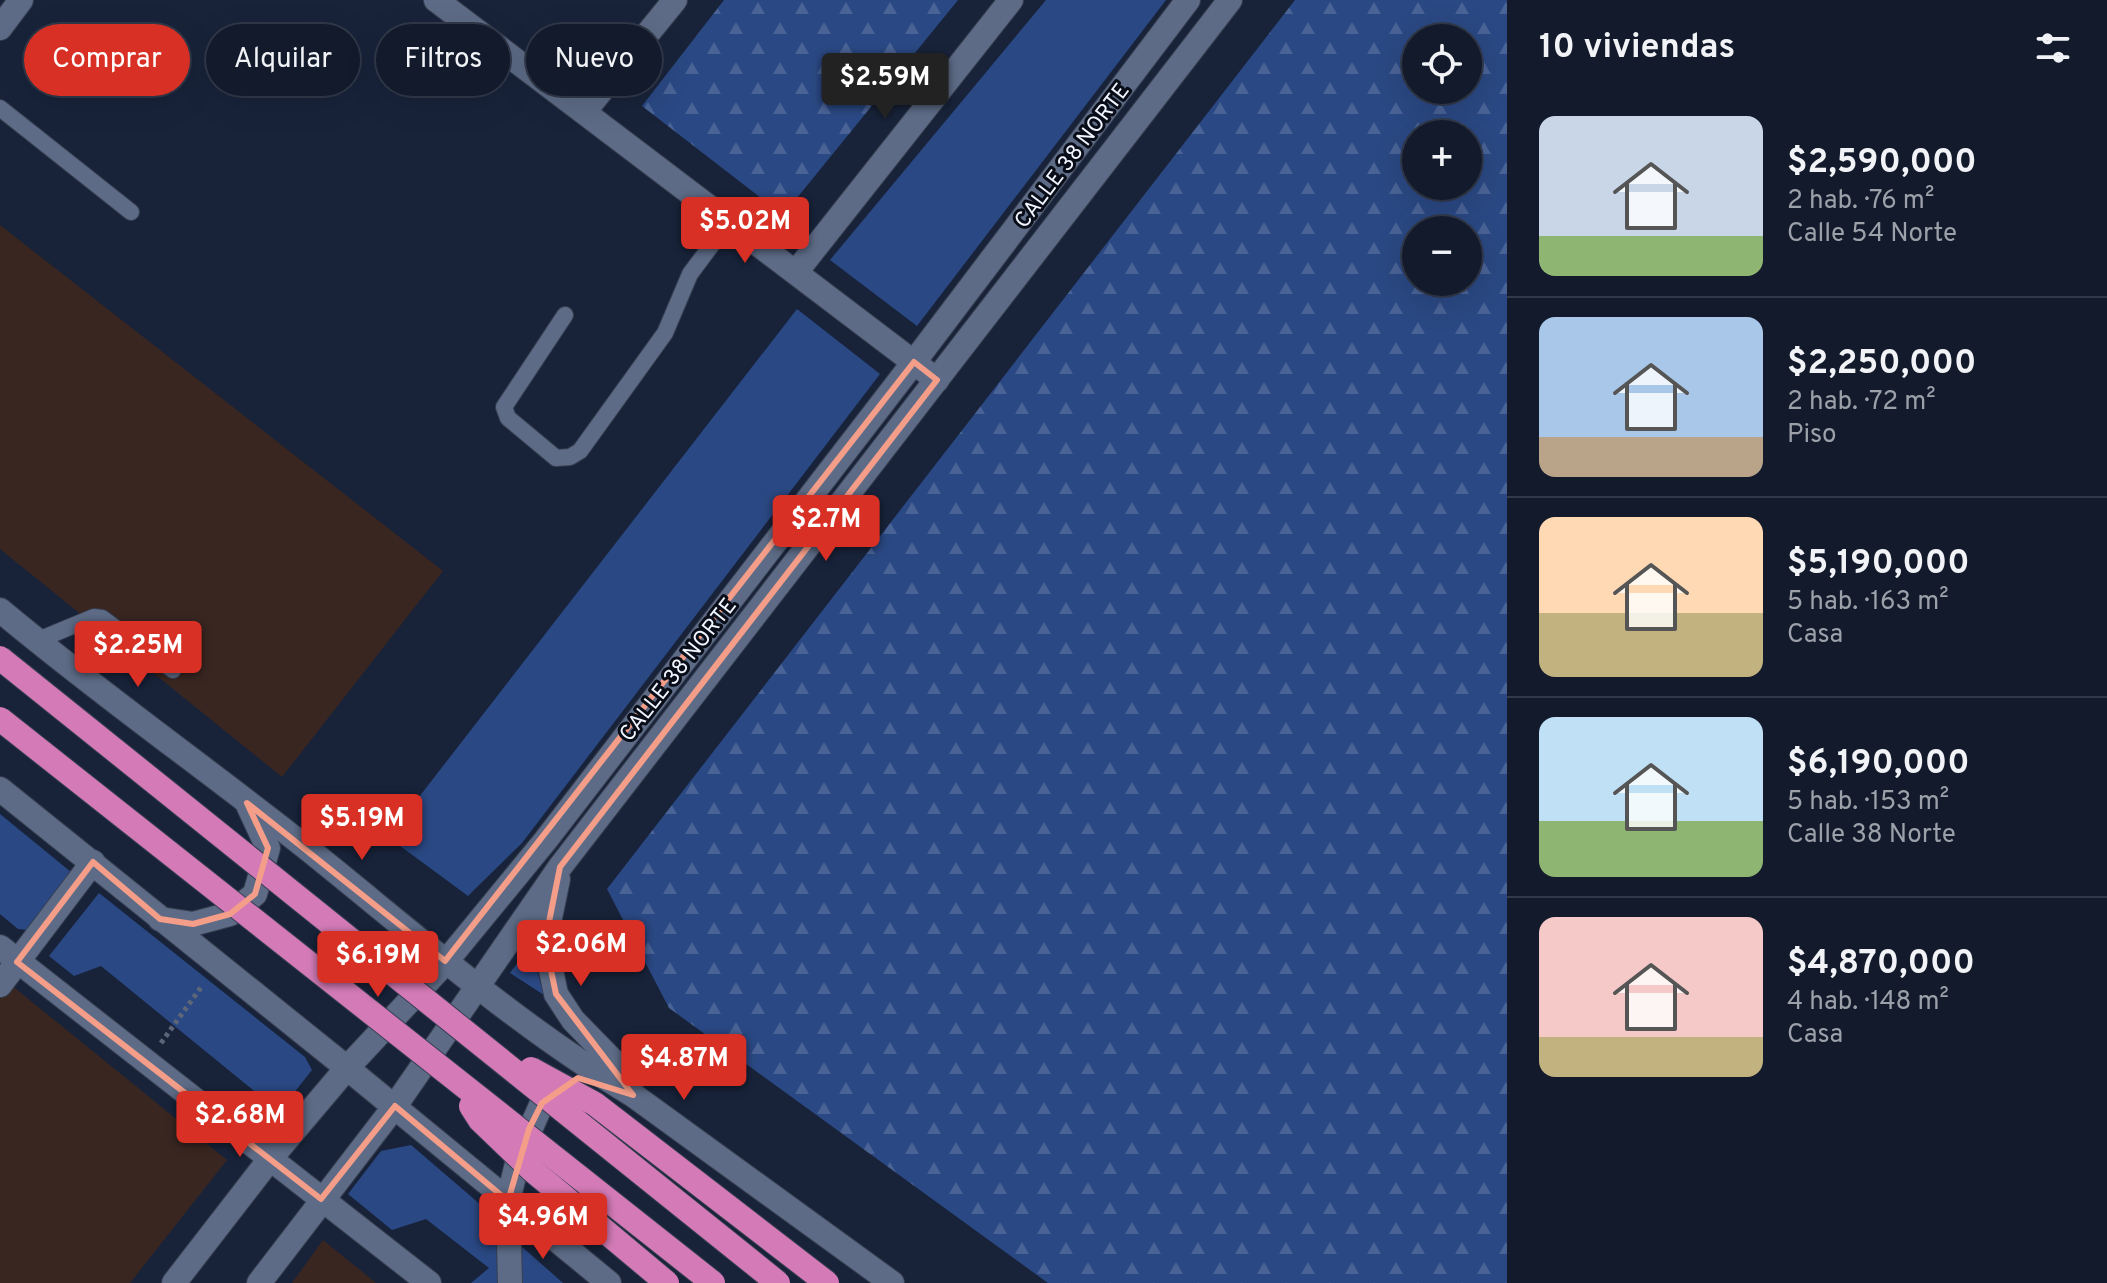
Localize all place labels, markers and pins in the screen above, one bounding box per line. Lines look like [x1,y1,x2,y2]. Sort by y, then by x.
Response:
pin: $2.59M [820,53,950,121]
pin: $5.02M [680,197,810,265]
pin: $2.7M [770,495,882,563]
pin: $2.25M [73,621,203,689]
pin: $5.19M [297,794,427,862]
pin: $2.06M [516,920,646,988]
pin: $6.19M [313,931,443,999]
pin: $4.87M [619,1034,749,1102]
pin: $2.68M [175,1091,305,1159]
pin: $4.96M [478,1193,608,1261]

